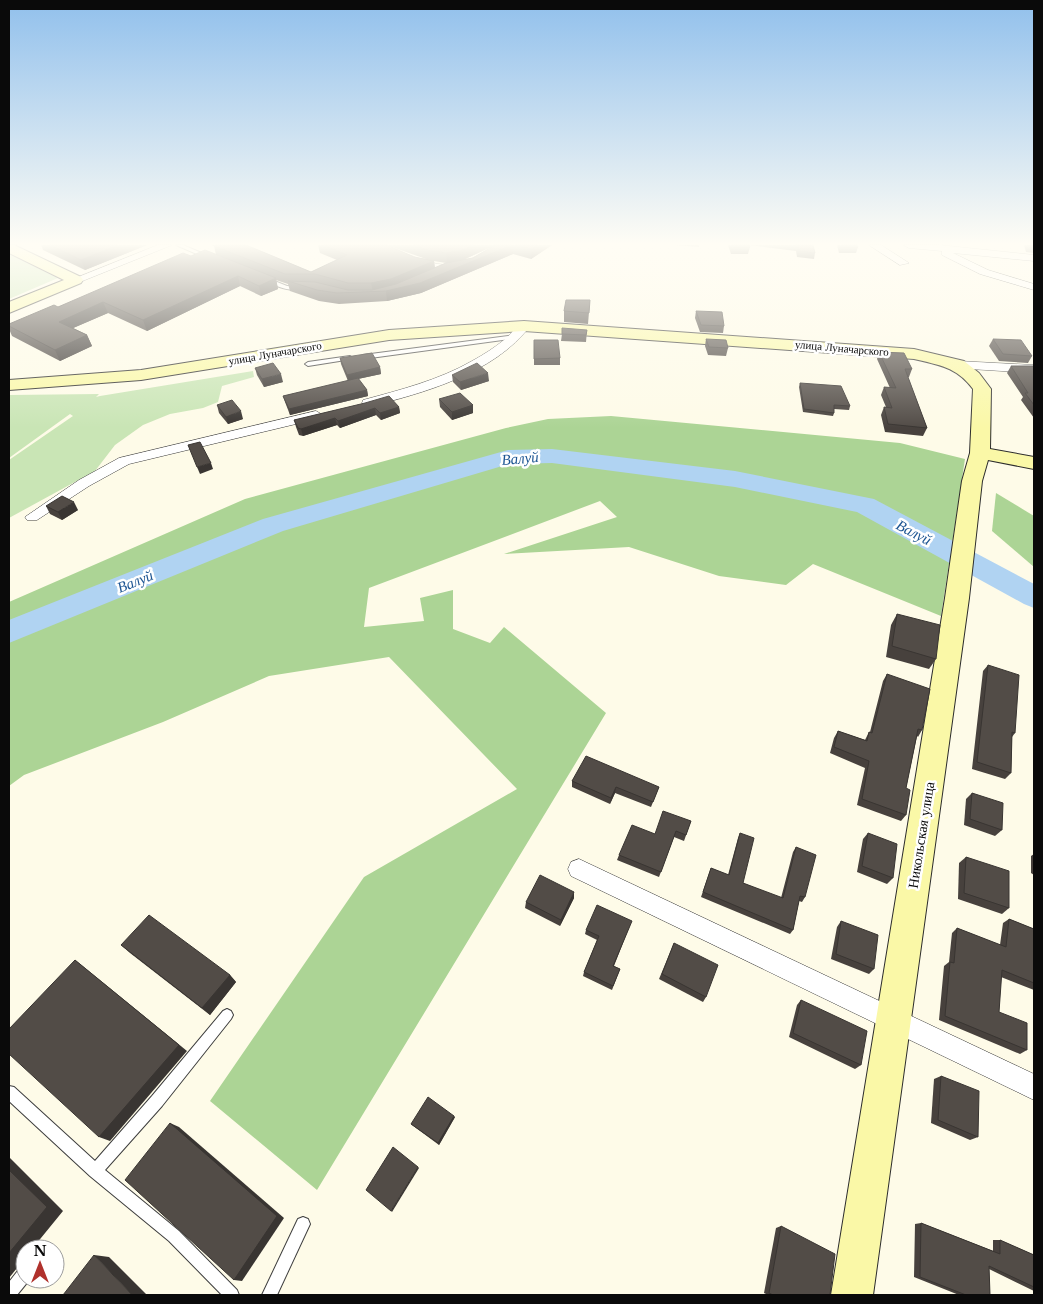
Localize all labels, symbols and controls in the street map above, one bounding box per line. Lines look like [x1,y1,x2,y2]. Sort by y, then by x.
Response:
street label: улица Луначарского [794,337,890,359]
street label: улица Луначарского [227,338,323,368]
water label: Валуй [501,447,540,469]
water label: Валуй [893,515,935,549]
water label: Валуй [114,565,156,597]
street label: Никольская улица [904,780,938,890]
north arrow [15,1239,65,1289]
text: N [33,1242,47,1260]

